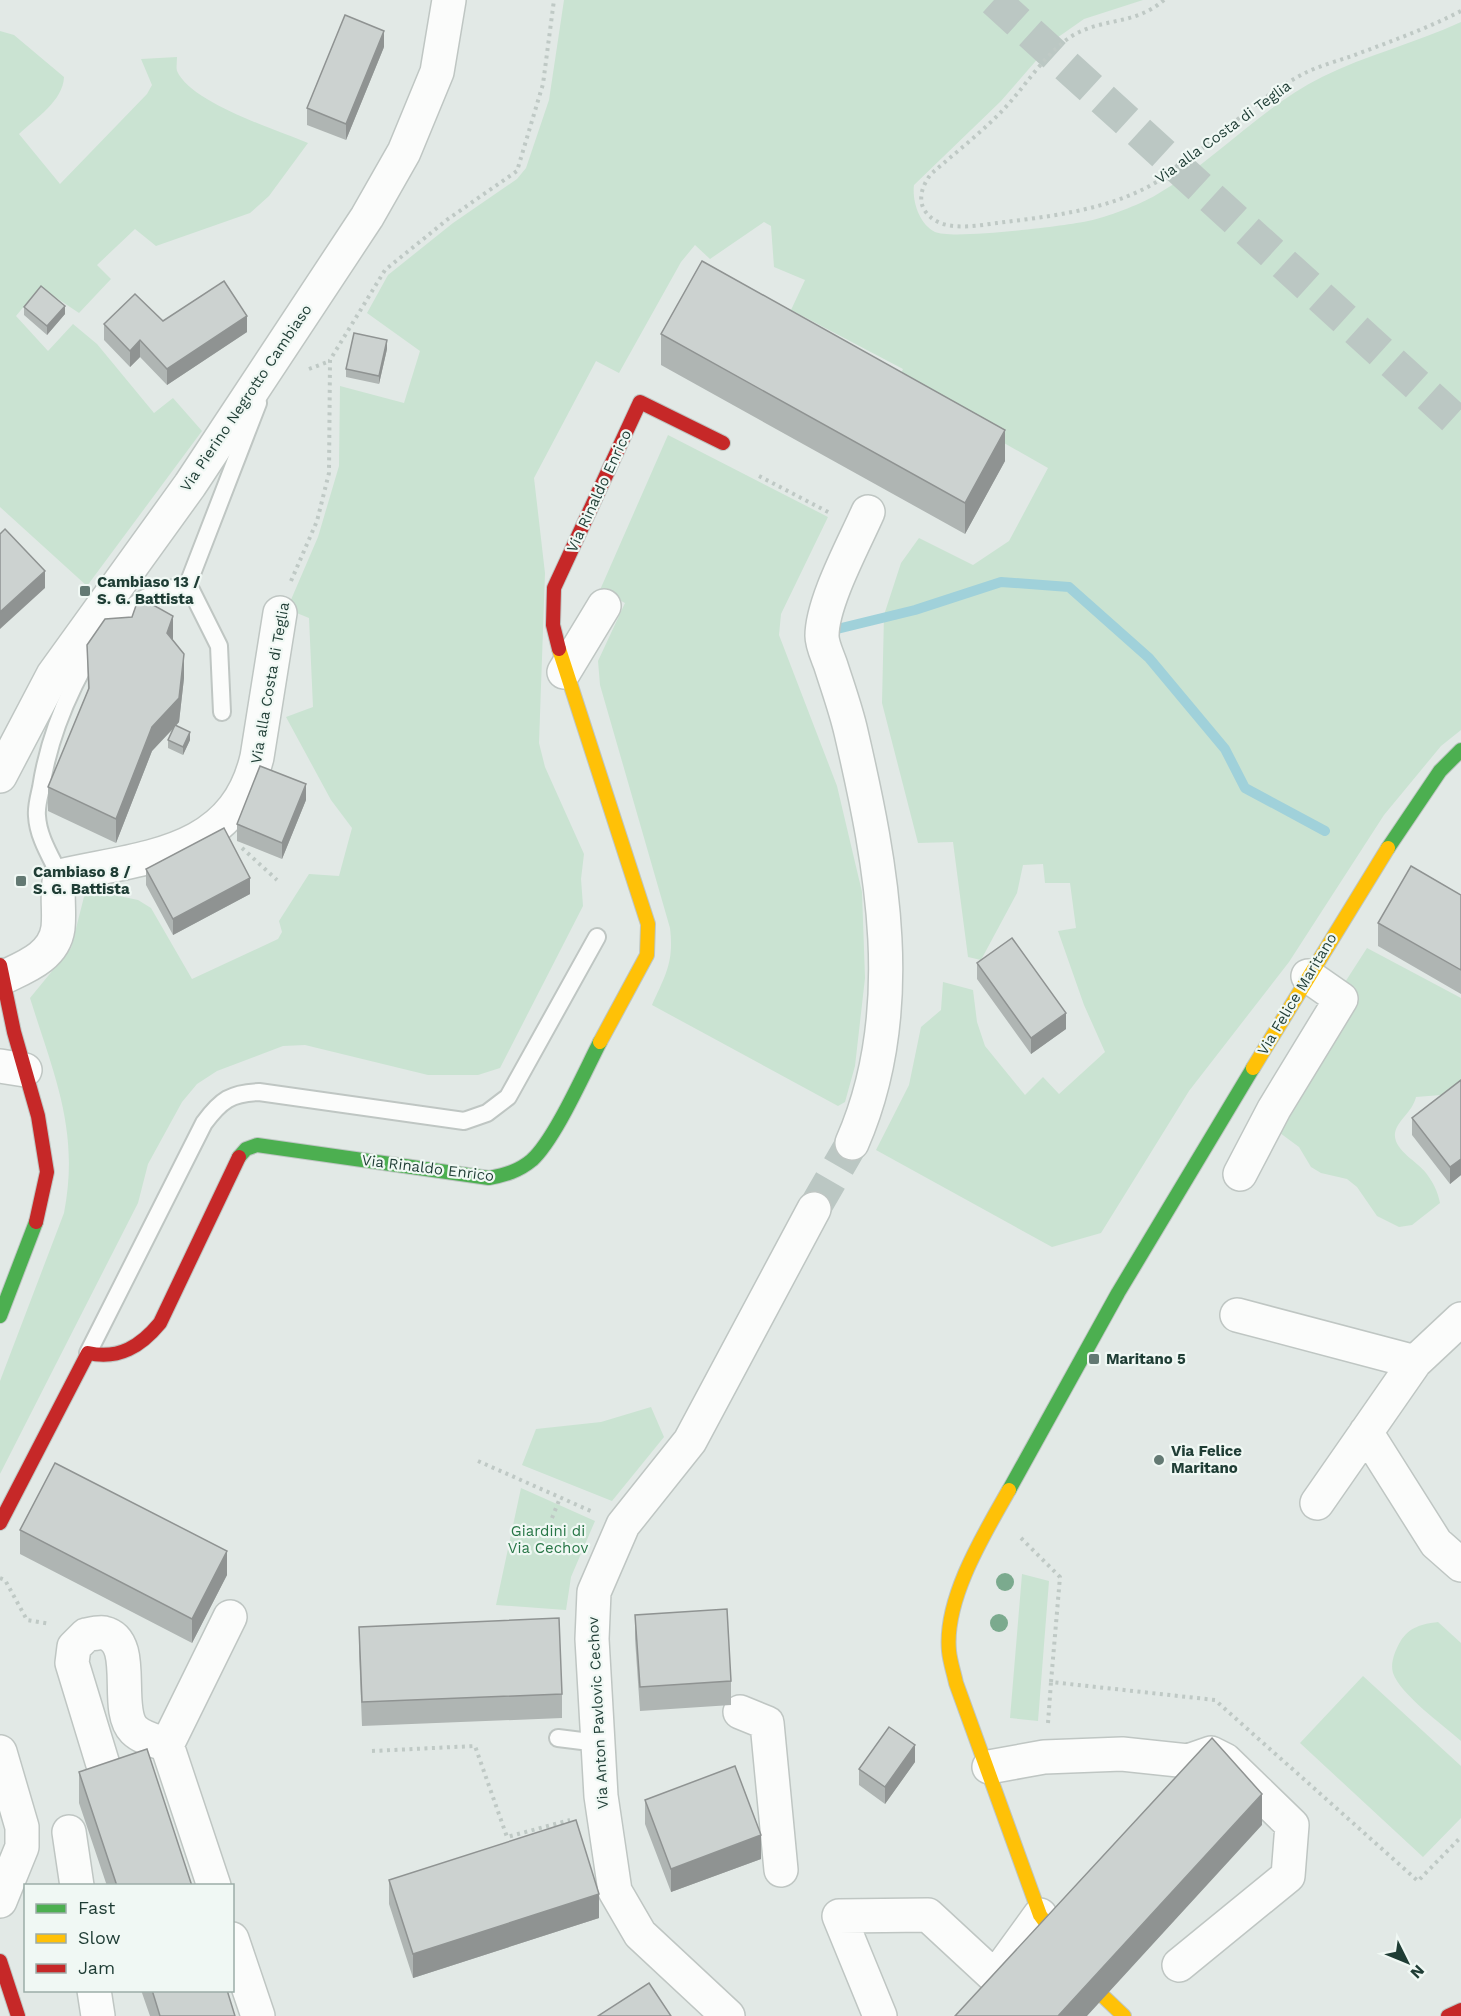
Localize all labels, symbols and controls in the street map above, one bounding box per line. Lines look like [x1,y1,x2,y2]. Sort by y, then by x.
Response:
street label: Via alla Costa di Teglia [1151,76,1295,187]
street label: Via Pierino Negrotto Cambiaso [176,301,316,495]
street label: Via Rinaldo Enrico [563,427,635,555]
place label: Cambiaso 13 / S. G. Battista [97,573,200,608]
marker: Cambiaso 13 / S. G. Battista [78,584,92,598]
street label: Via alla Costa di Teglia [247,600,293,765]
place label: Cambiaso 8 / S. G. Battista [33,863,130,898]
marker: Cambiaso 8 / S. G. Battista [14,874,28,888]
street label: Via Felice Maritano [1253,930,1341,1058]
street label: Via Rinaldo Enrico [361,1151,495,1185]
place label: Maritano 5 [1106,1350,1186,1368]
marker: Maritano 5 [1087,1352,1101,1366]
place label: Via Felice Maritano [1171,1442,1242,1477]
marker: Via Felice Maritano [1152,1453,1166,1467]
park label: Giardini di Via Cechov [508,1522,588,1557]
street label: Via Anton Pavlovic Cechov [584,1616,612,1810]
legend [24,1884,234,1992]
text: Fast [78,1897,116,1918]
text: Slow [78,1927,121,1948]
north arrow [1377,1932,1437,1992]
text: Jam [78,1957,115,1978]
text: N [1407,1961,1429,1983]

